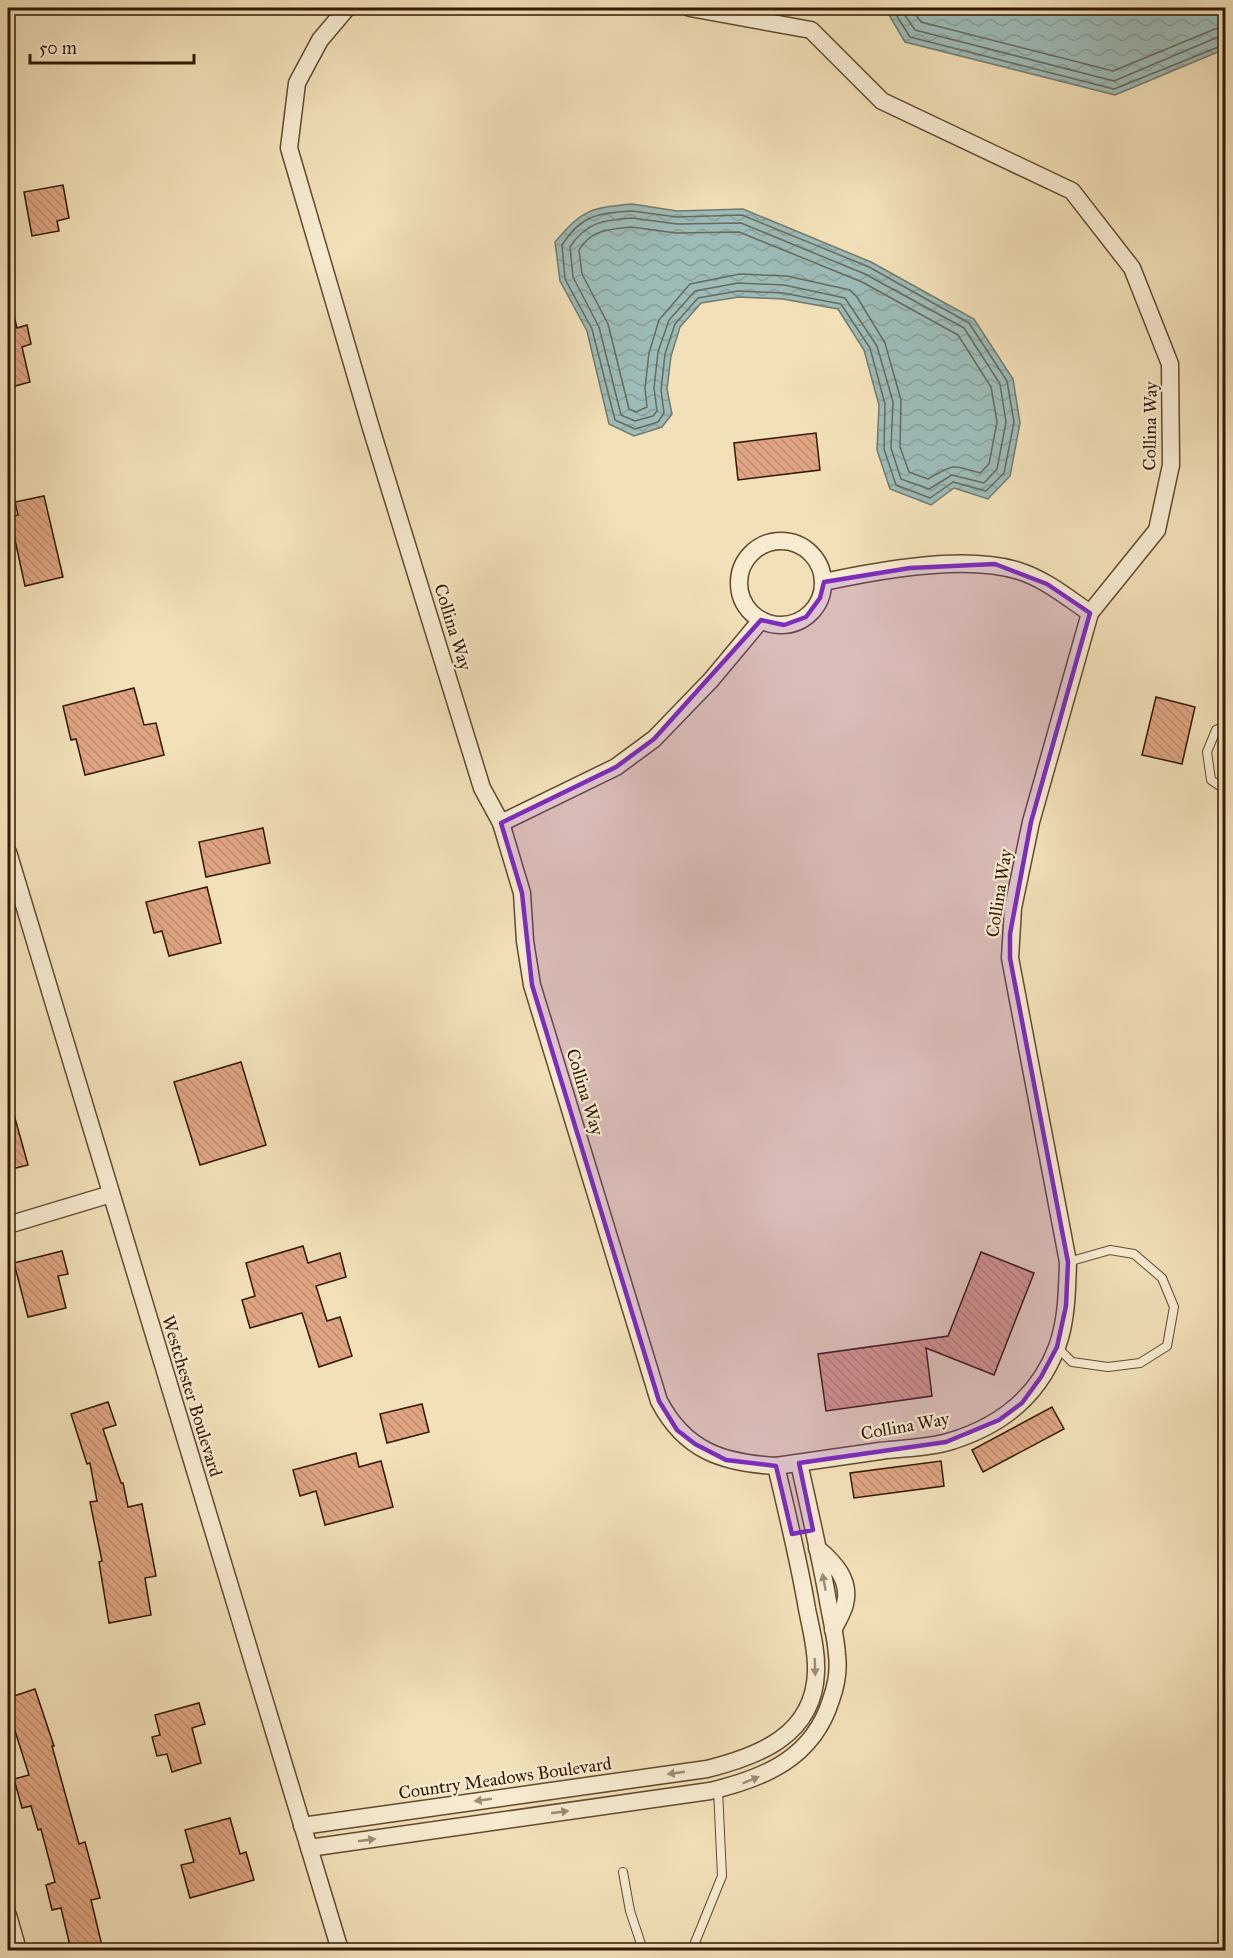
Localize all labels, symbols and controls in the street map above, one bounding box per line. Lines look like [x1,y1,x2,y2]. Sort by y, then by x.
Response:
scale bar [30,27,194,65]
text: 50 m [39,37,77,59]
street label: Collina Way [1138,381,1162,471]
street label: Collina Way [429,581,477,673]
street label: Collina Way [981,847,1017,939]
street label: Collina Way [561,1046,609,1138]
street label: Westchester Boulevard [157,1313,227,1479]
street label: Collina Way [859,1407,951,1445]
one-way arrow [819,1572,828,1591]
one-way arrow [811,1658,820,1677]
street label: Country Meadows Boulevard [397,1752,613,1804]
one-way arrow [666,1769,685,1778]
one-way arrow [743,1774,761,1784]
one-way arrow [473,1796,492,1805]
one-way arrow [550,1808,569,1817]
one-way arrow [357,1835,376,1844]

